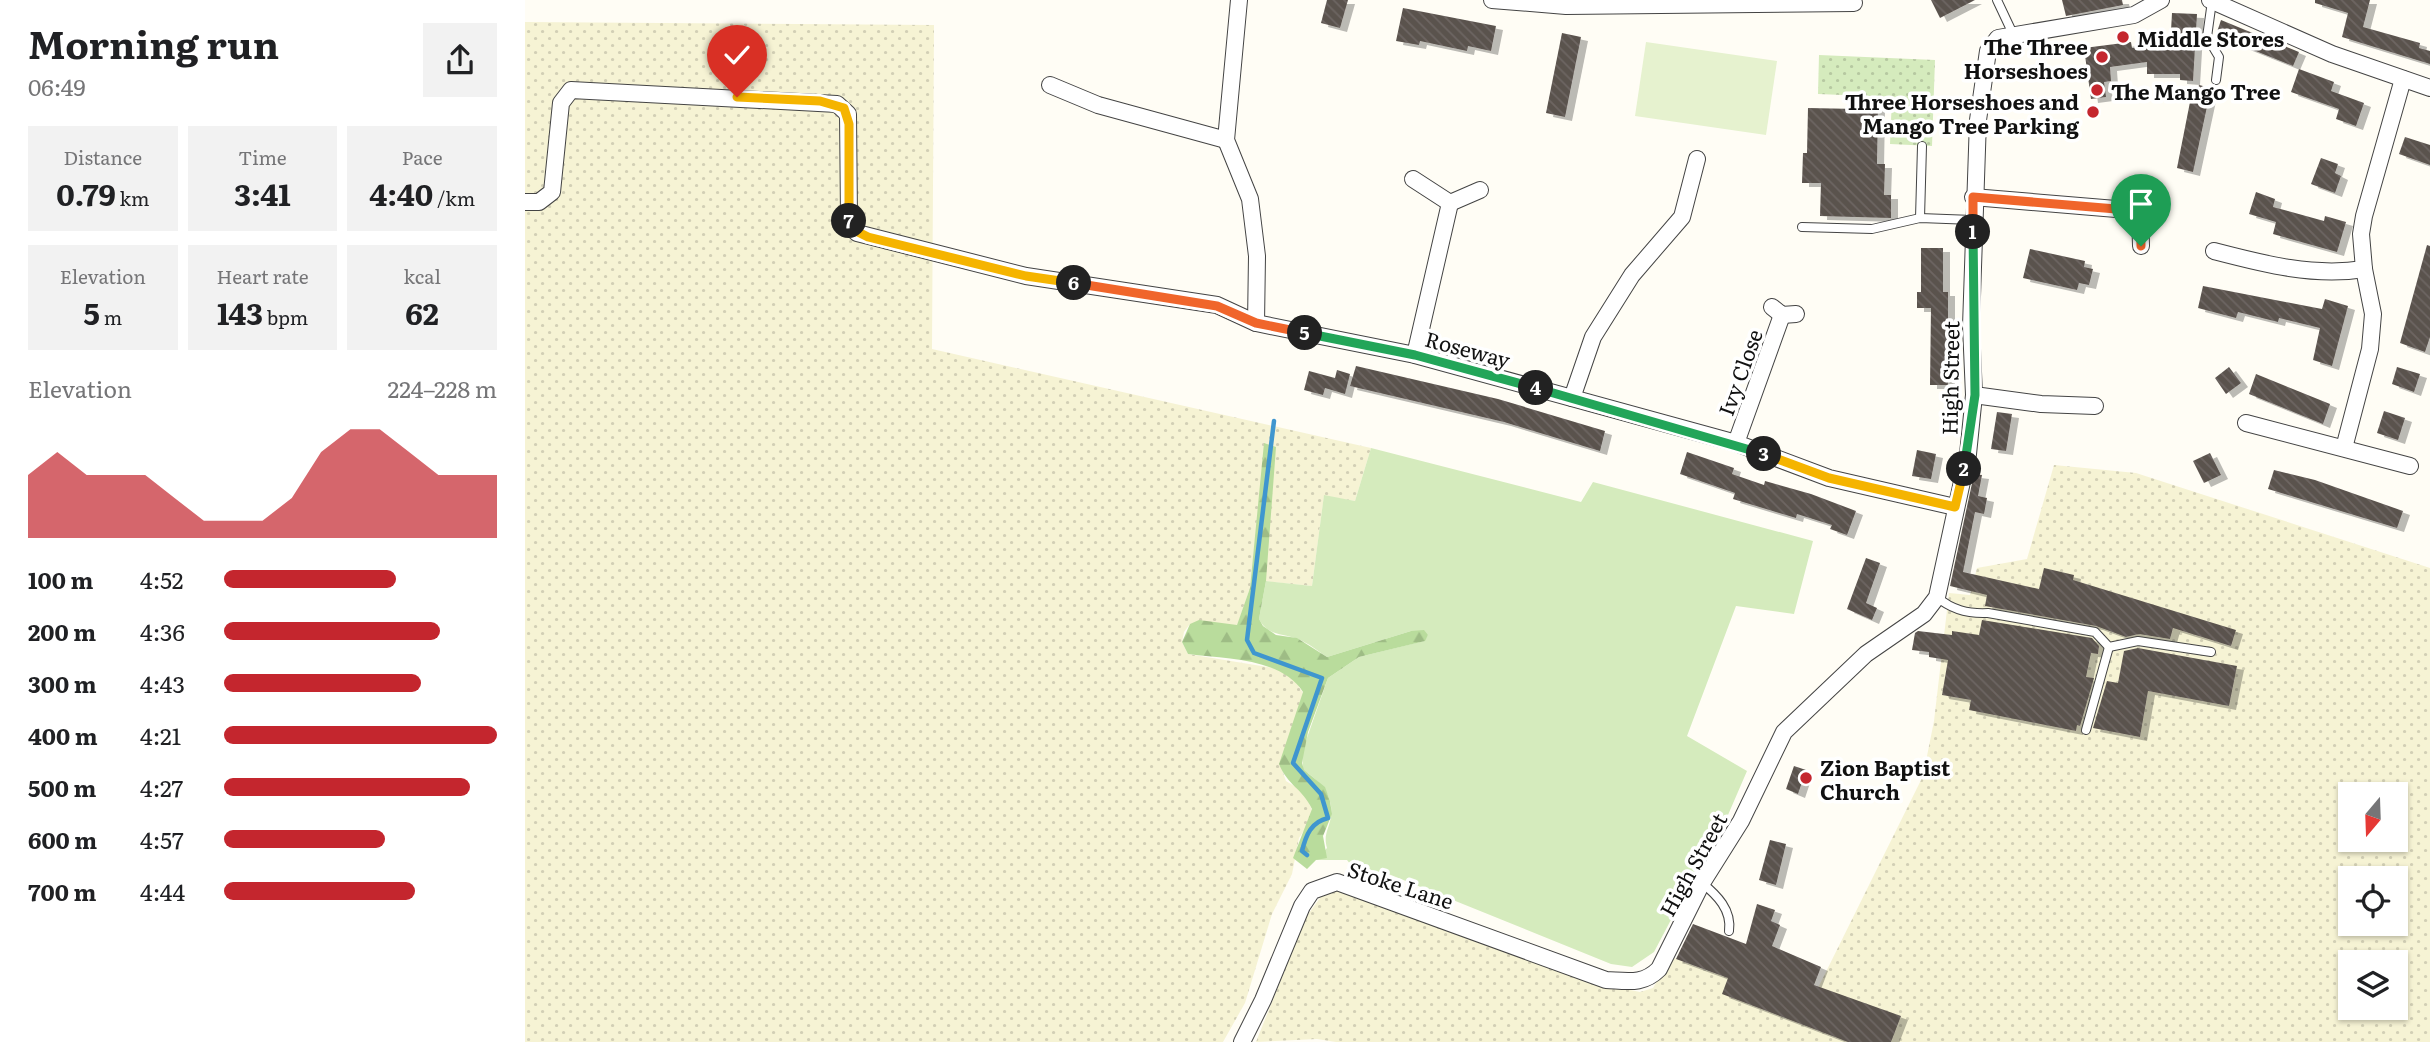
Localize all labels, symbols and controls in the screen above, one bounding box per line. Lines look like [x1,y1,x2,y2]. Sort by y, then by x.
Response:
text: Morning run [28,14,279,71]
place label: Middle Stores [2137,22,2284,53]
button: share [423,23,497,97]
pin [707,25,767,97]
marker: Middle Stores [2115,29,2131,45]
place label: The Three Horseshoes [1964,30,2088,85]
icon: check [718,36,756,74]
marker: The Three Horseshoes [2094,49,2110,65]
text: 06:49 [28,69,86,103]
place label: The Mango Tree [2111,75,2281,106]
marker: The Mango Tree [2089,82,2105,98]
place label: Three Horseshoes and Mango Tree Parking [1845,85,2079,140]
marker: Three Horseshoes and Mango Tree Parking [2085,104,2101,120]
text: Distance [64,143,142,171]
text: Time [238,143,287,171]
text: Pace [402,143,443,171]
text: 0.79 [56,171,116,215]
text: 3:41 [234,171,291,215]
text: 4:40 [369,171,433,215]
pin [2111,174,2171,246]
text: km [116,184,150,212]
text: /km [433,184,475,212]
icon: arrive [2122,185,2160,223]
pin: 7 [831,204,867,238]
text: 7 [843,206,854,234]
pin: 1 [1955,215,1991,250]
text: 1 [1969,217,1976,245]
text: Elevation [60,262,146,290]
text: Heart rate [216,262,309,290]
text: kcal [403,262,441,290]
pin: 6 [1057,266,1091,300]
text: 6 [1068,268,1079,296]
text: 5 [84,290,100,334]
text: 143 [217,290,263,334]
text: 62 [405,290,439,334]
text: m [100,303,122,331]
text: bpm [263,303,308,331]
pin: 5 [1287,316,1323,350]
text: 5 [1299,318,1310,346]
street label: High Street [1933,320,1966,435]
street label: Roseway [1422,322,1515,374]
street label: Ivy Close [1709,324,1769,420]
pin: 4 [1518,370,1553,406]
text: Elevation [28,371,132,405]
text: 224–228 m [388,371,497,405]
text: 4 [1530,373,1541,401]
pin: 3 [1747,436,1781,472]
text: 3 [1758,439,1769,467]
pin: 2 [1947,452,1981,486]
text: 2 [1958,454,1969,482]
text: 100 m [28,562,93,596]
text: 4:52 [140,562,183,596]
text: 200 m [28,614,96,648]
text: 4:36 [140,614,185,648]
text: 300 m [28,666,97,700]
text: 4:43 [140,666,185,700]
text: 400 m [28,718,98,752]
text: 4:21 [140,718,181,752]
place label: Zion Baptist Church [1820,751,1951,806]
text: 500 m [28,770,96,804]
text: 4:27 [140,770,183,804]
marker: Zion Baptist Church [1798,770,1814,786]
north arrow [2338,782,2408,852]
map controls [2338,782,2408,1020]
street label: High Street [1651,806,1734,922]
text: 600 m [28,822,97,856]
text: 4:57 [140,822,184,856]
street label: Stoke Lane [1344,852,1458,916]
button: locate [2338,866,2408,936]
text: 700 m [28,874,96,908]
text: 4:44 [140,874,185,908]
button: layers [2338,950,2408,1020]

